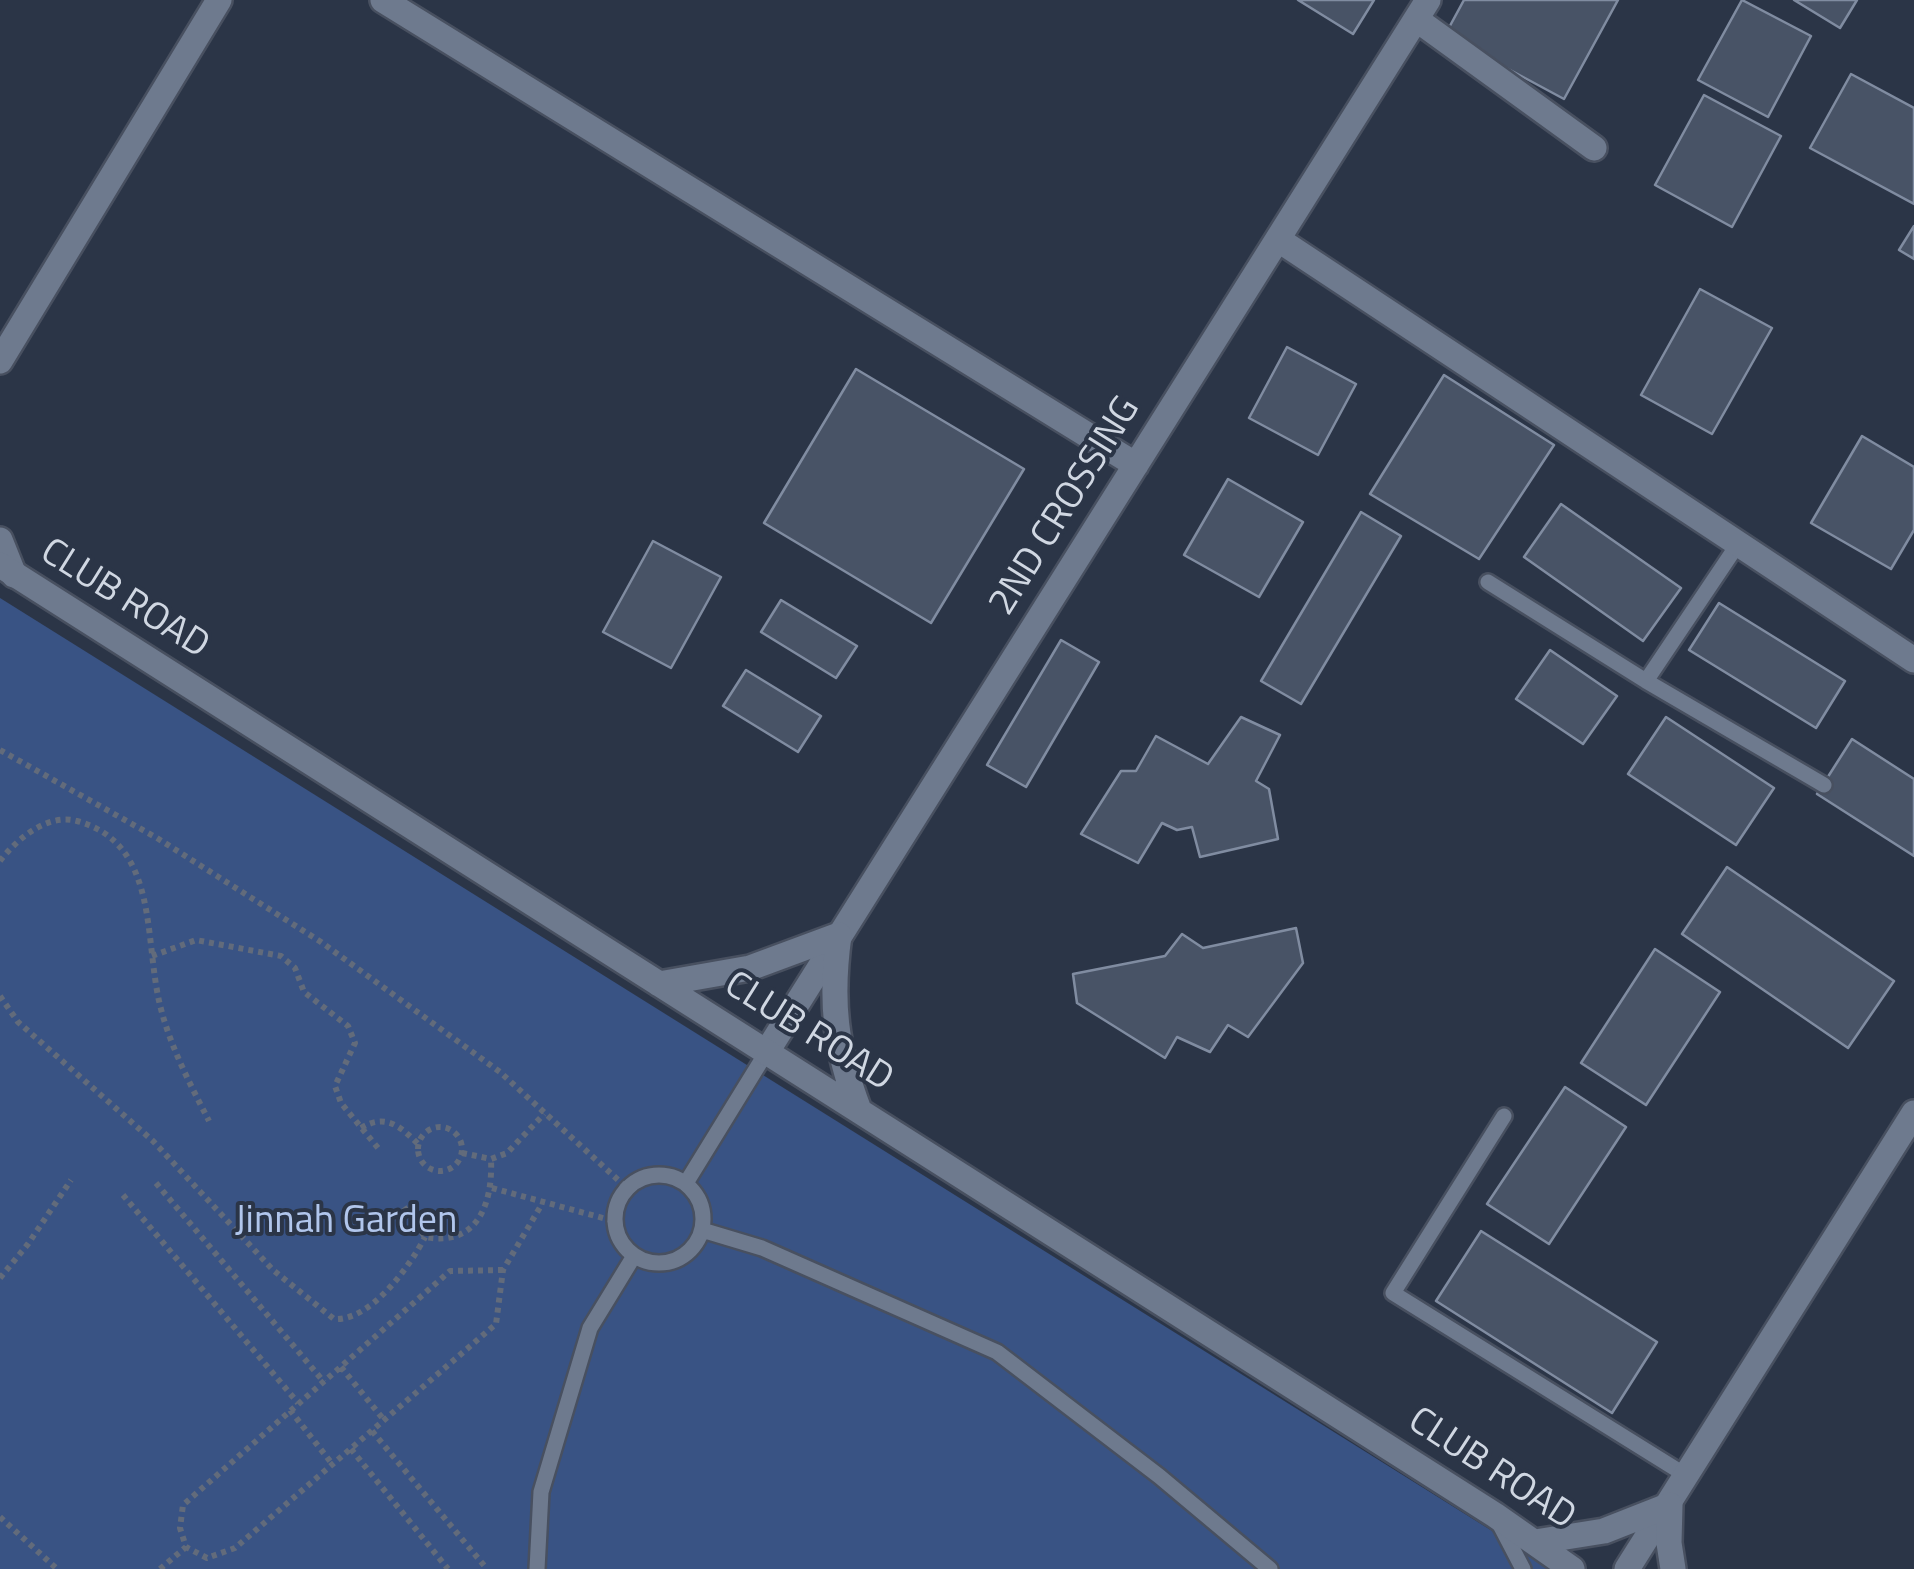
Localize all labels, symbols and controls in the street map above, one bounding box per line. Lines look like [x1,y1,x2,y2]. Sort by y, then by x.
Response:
street label: 2ND CROSSING [981,389,1151,625]
street label: CLUB ROAD [31,530,217,670]
street label: CLUB ROAD [715,963,901,1103]
park label: Jinnah Garden [235,1200,457,1246]
street label: CLUB ROAD [1399,1399,1583,1541]

